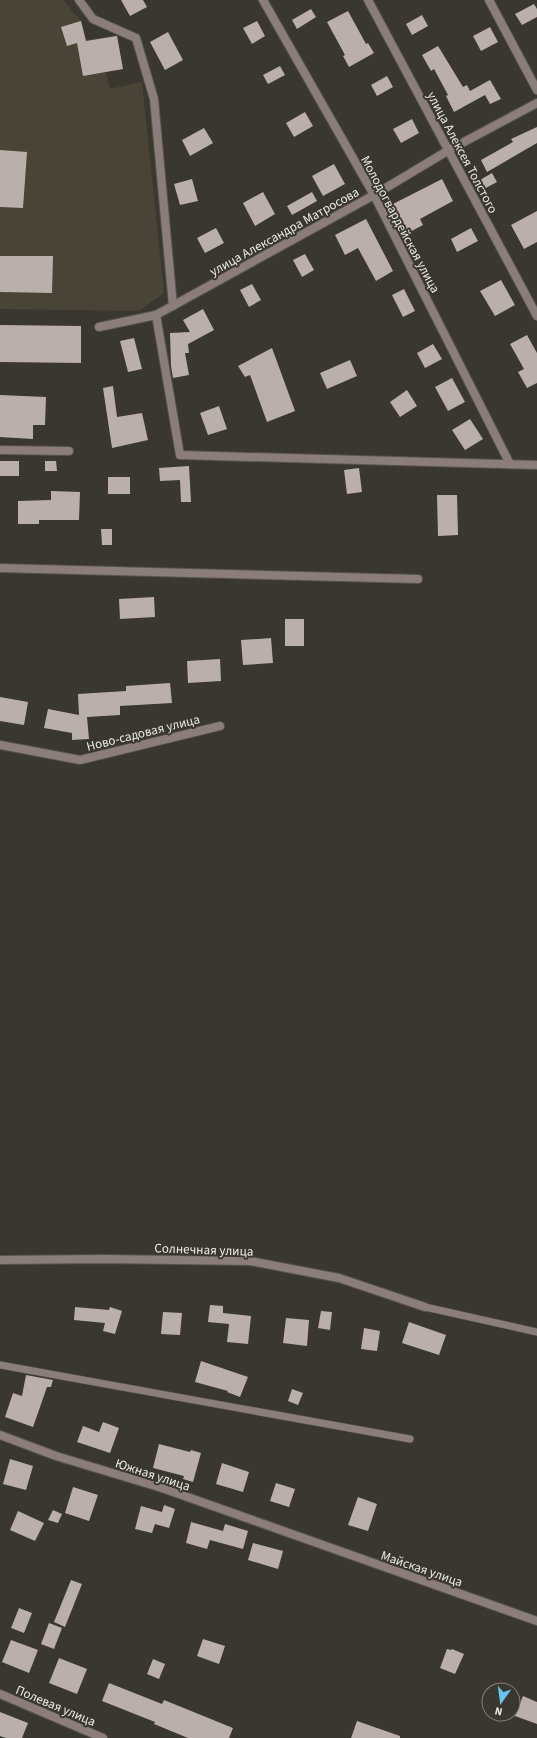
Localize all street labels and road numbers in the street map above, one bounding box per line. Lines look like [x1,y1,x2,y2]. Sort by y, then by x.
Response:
street label: улица Алексея Толстого [422,88,502,217]
street label: Молодогвардейская улица [356,153,444,296]
street label: улица Александра Матросова [206,183,362,281]
street label: Ново-садовая улица [85,710,202,756]
street label: Солнечная улица [154,1239,254,1261]
street label: Южная улица [113,1454,193,1496]
street label: Майская улица [378,1547,465,1591]
street label: Полевая улица [13,1681,98,1731]

